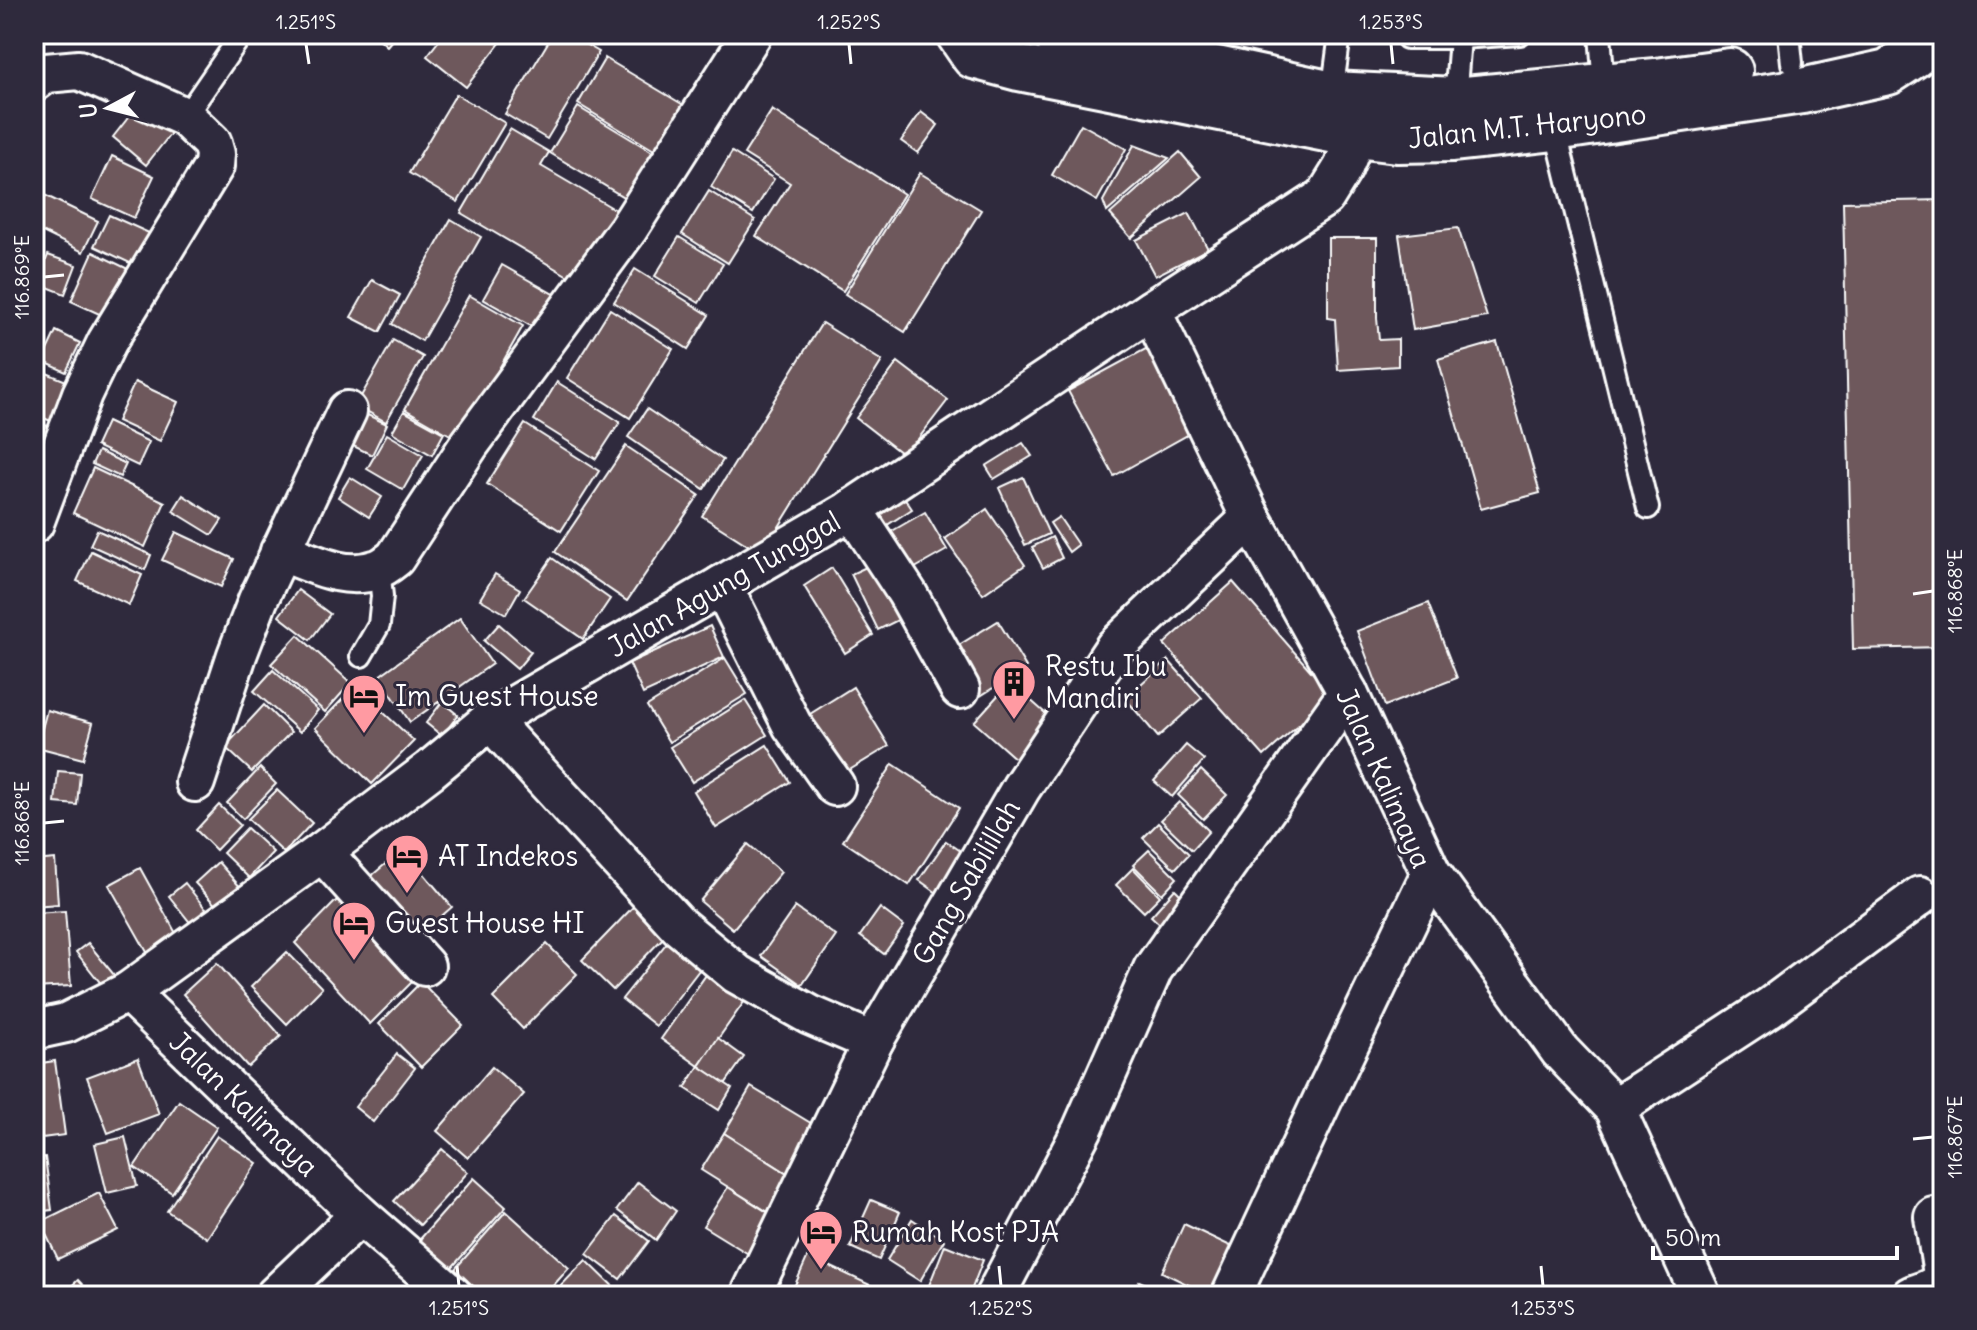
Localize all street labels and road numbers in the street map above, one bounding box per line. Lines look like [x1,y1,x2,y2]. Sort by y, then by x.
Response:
street label: Jalan M.T. Haryono [1406,96,1648,156]
street label: Jalan Agung Tunggal [601,503,847,665]
street label: Jalan Kalimaya [1328,682,1440,874]
street label: Gang Sabilillah [904,793,1028,971]
street label: Jalan Kalimaya [162,1024,326,1184]

